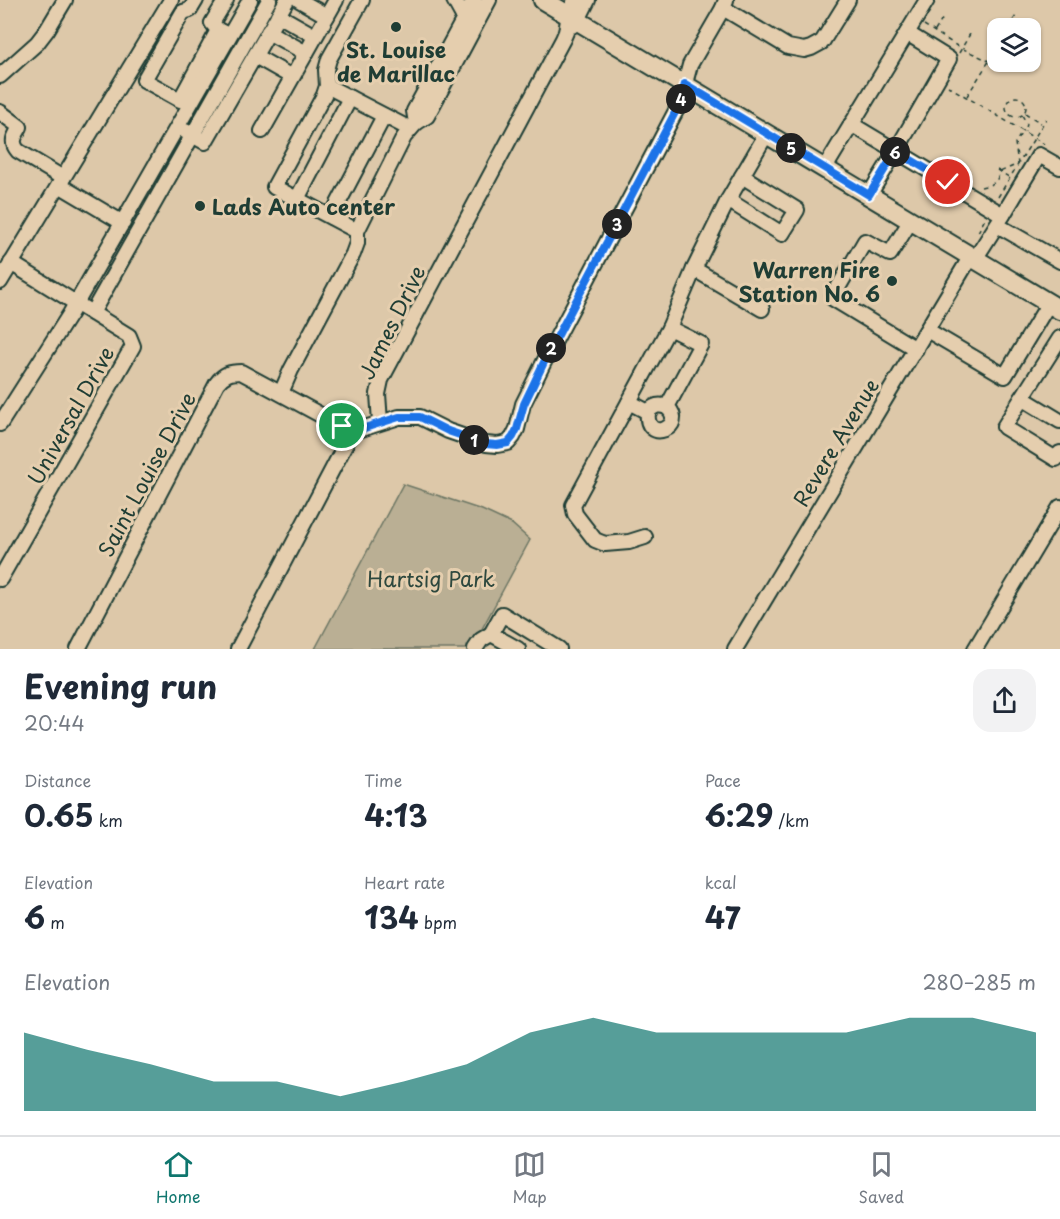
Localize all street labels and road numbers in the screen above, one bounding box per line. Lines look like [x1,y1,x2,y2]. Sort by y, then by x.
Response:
street label: James Drive [350,259,432,385]
street label: Universal Drive [19,340,121,490]
street label: Revere Avenue [784,372,886,512]
street label: Saint Louise Drive [89,386,203,562]

